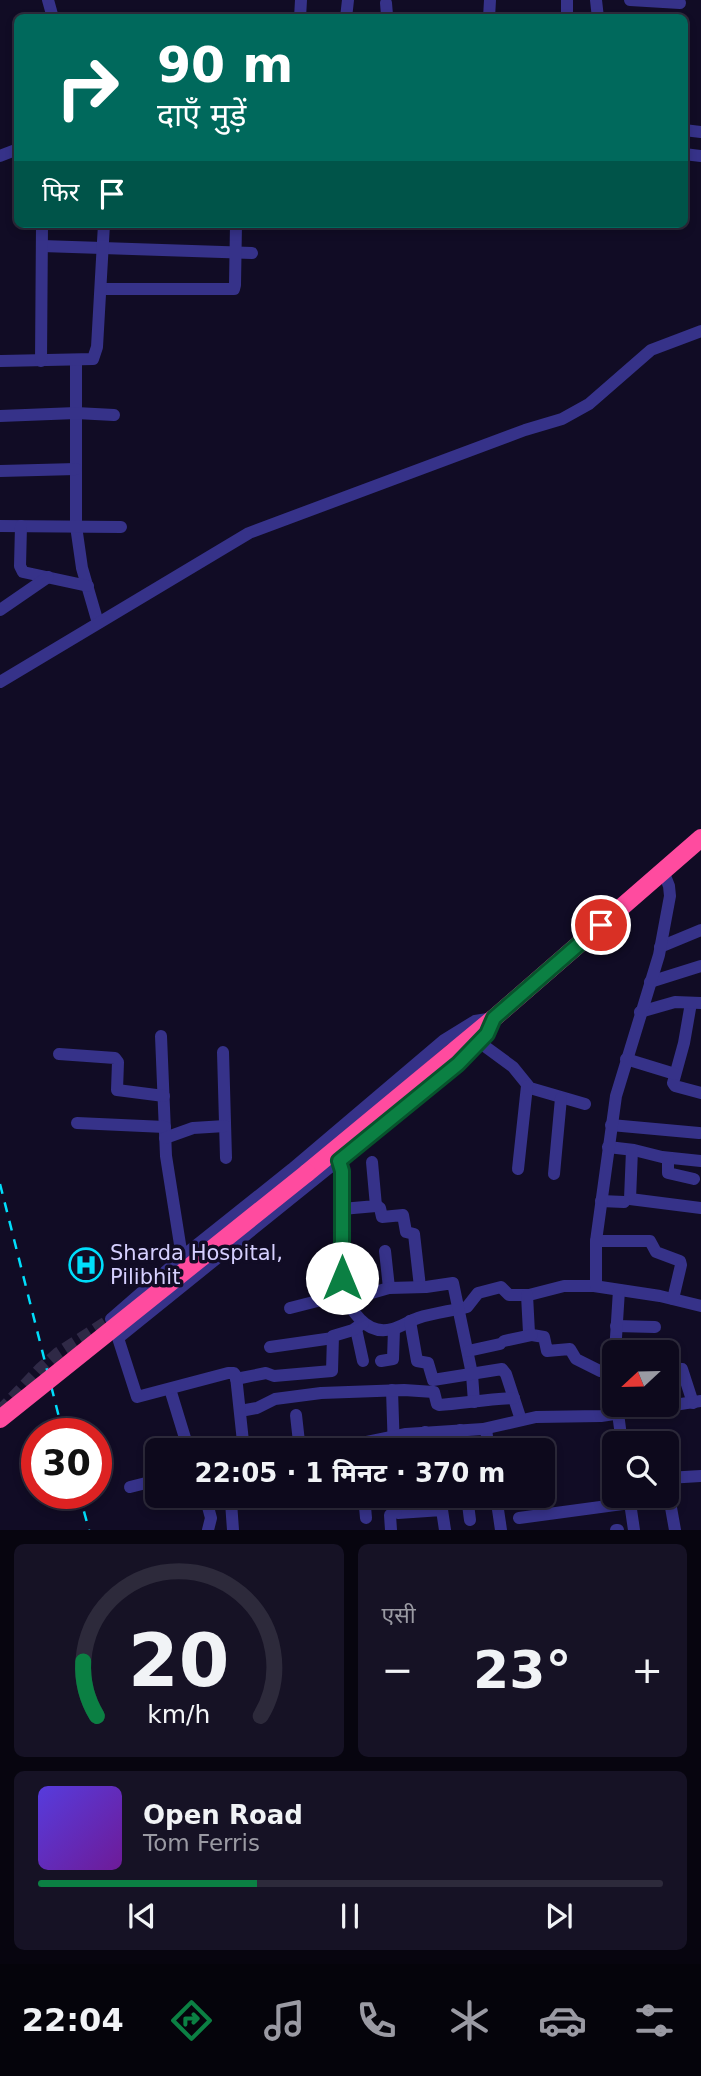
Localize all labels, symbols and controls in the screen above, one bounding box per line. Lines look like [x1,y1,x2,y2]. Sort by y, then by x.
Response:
text: 90 m [157,37,293,94]
icon: right [42,42,133,133]
text: दाएँ मुड़ें [157,96,246,134]
icon: arrive [93,175,131,213]
text: फिर [42,177,79,207]
pin [571,895,631,955]
icon: arrive [582,906,620,944]
place label: Sharda Hospital, Pilibhit [110,1241,283,1289]
position arrow [305,1241,379,1315]
hospital icon: Sharda Hospital, Pilibhit [67,1246,105,1284]
north arrow [602,1340,679,1418]
map controls [602,1340,679,1508]
speed limit sign: 30 [21,1418,112,1509]
button: search [602,1431,679,1508]
text: 22:05 · 1 मिनट · 370 m [195,1458,505,1488]
text: एसी [382,1602,416,1628]
text: 20 [128,1619,229,1704]
text: 23° [473,1640,571,1700]
text: − [382,1648,413,1692]
text: + [631,1648,663,1692]
text: km/h [147,1700,210,1729]
text: Open Road [143,1800,303,1830]
text: Tom Ferris [143,1830,260,1856]
icon: previous [123,1897,161,1935]
icon: pause [331,1897,369,1935]
icon: next [540,1897,578,1935]
icon: directions [167,1996,216,2045]
icon: music [260,1996,309,2045]
icon: phone [352,1996,401,2045]
icon: climate [445,1996,494,2045]
icon: car [538,1996,587,2045]
icon: filters [630,1996,679,2045]
text: 22:04 [22,2001,124,2039]

